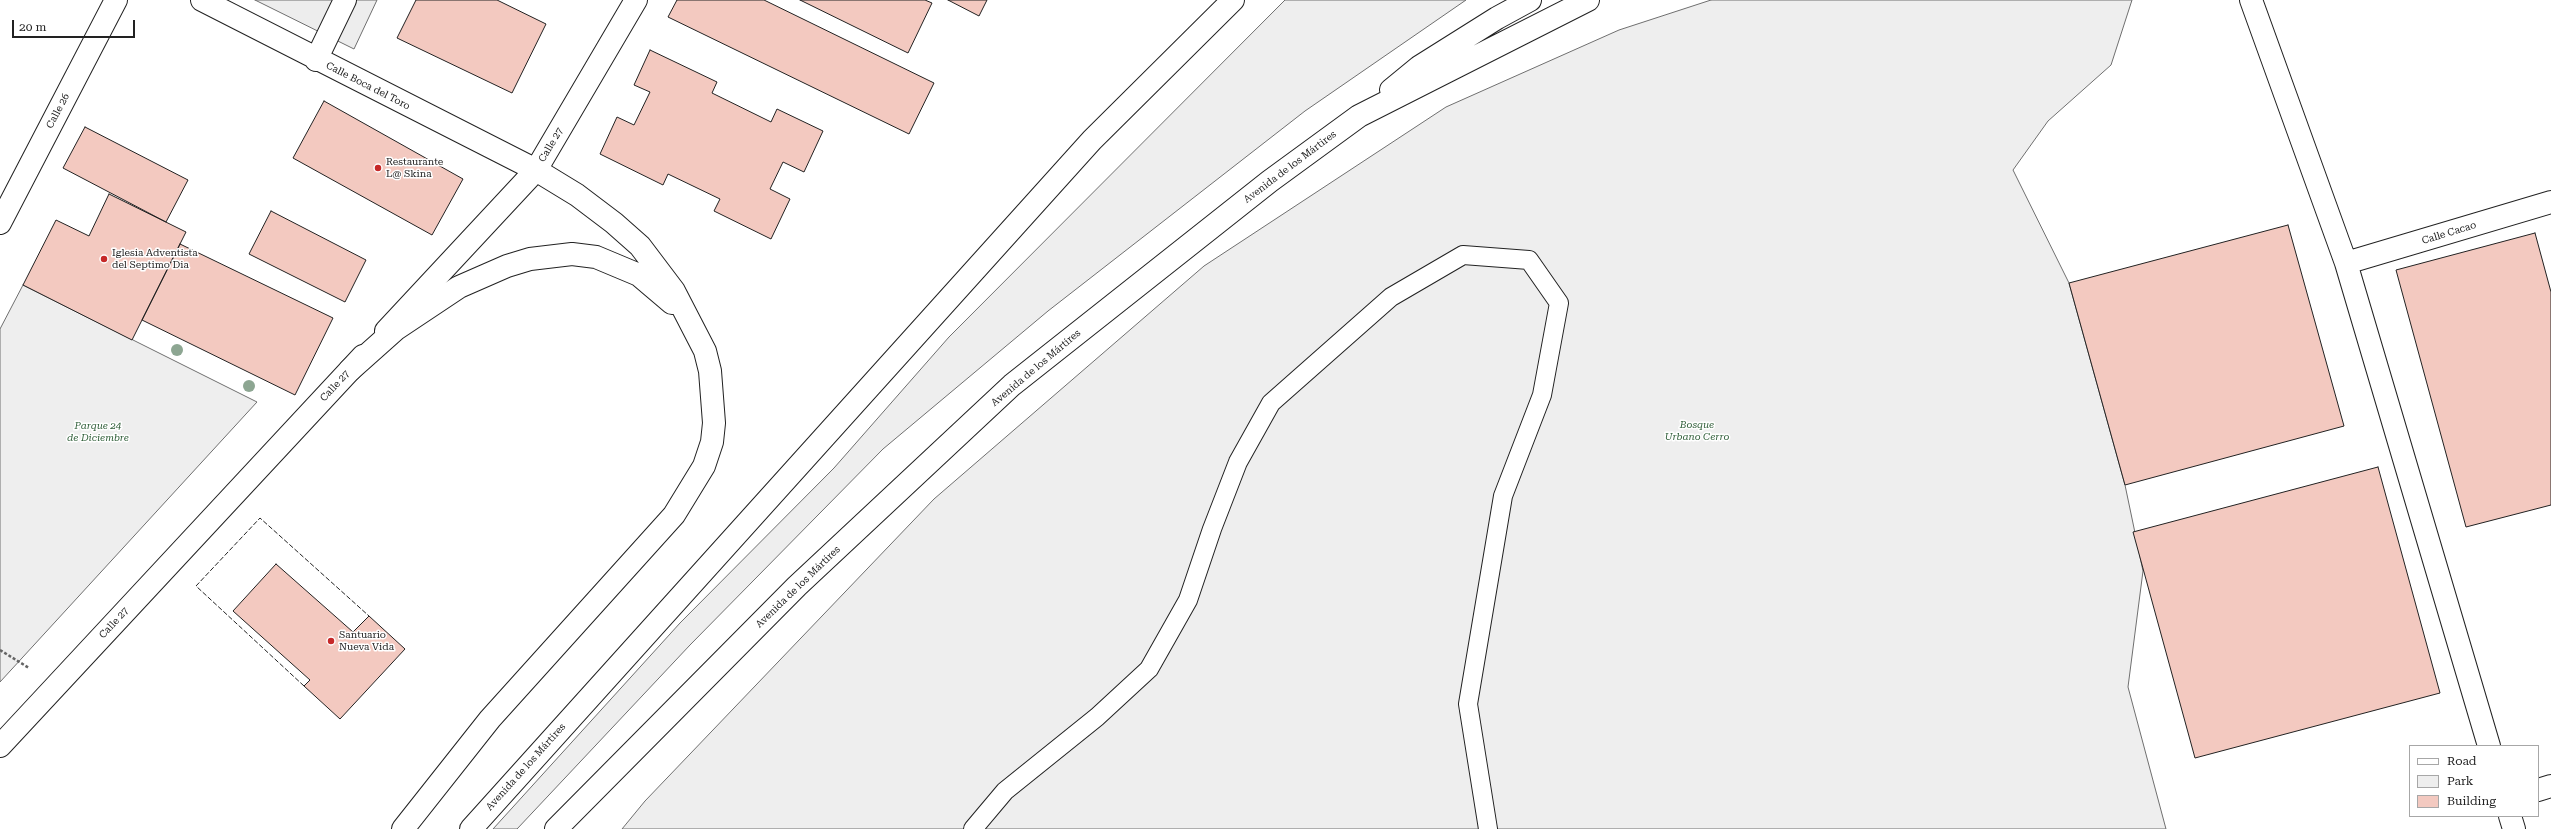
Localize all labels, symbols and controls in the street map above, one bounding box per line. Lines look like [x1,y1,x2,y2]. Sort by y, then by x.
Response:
scale bar [14,12,137,38]
text: 20 m [19,20,46,34]
street label: Calle Boca del Toro [324,60,412,112]
street label: Calle 26 [44,91,72,131]
street label: Calle 27 [536,126,566,164]
street label: Avenida de los Mártires [1241,128,1339,206]
place label: Restaurante L@ Skina [386,156,443,180]
marker: Restaurante L@ Skina [373,163,383,173]
street label: Calle Cacao [2420,219,2478,247]
place label: Iglesia Adventista del Septimo Dia [112,247,198,270]
marker: Iglesia Adventista del Septimo Dia [99,254,109,264]
street label: Avenida de los Mártires [989,327,1083,409]
street label: Calle 27 [318,368,352,404]
park label: Bosque Urbano Cerro [1665,419,1729,442]
park label: Parque 24 de Diciembre [67,420,129,444]
street label: Avenida de los Mártires [753,543,843,631]
street label: Calle 27 [97,605,131,641]
place label: Santuario Nueva Vida [339,629,394,652]
marker: Santuario Nueva Vida [326,636,336,646]
street label: Avenida de los Mártires [484,721,568,813]
legend [2409,745,2539,817]
text: Road [2447,754,2476,768]
text: Park [2447,774,2473,788]
text: Building [2447,794,2496,808]

